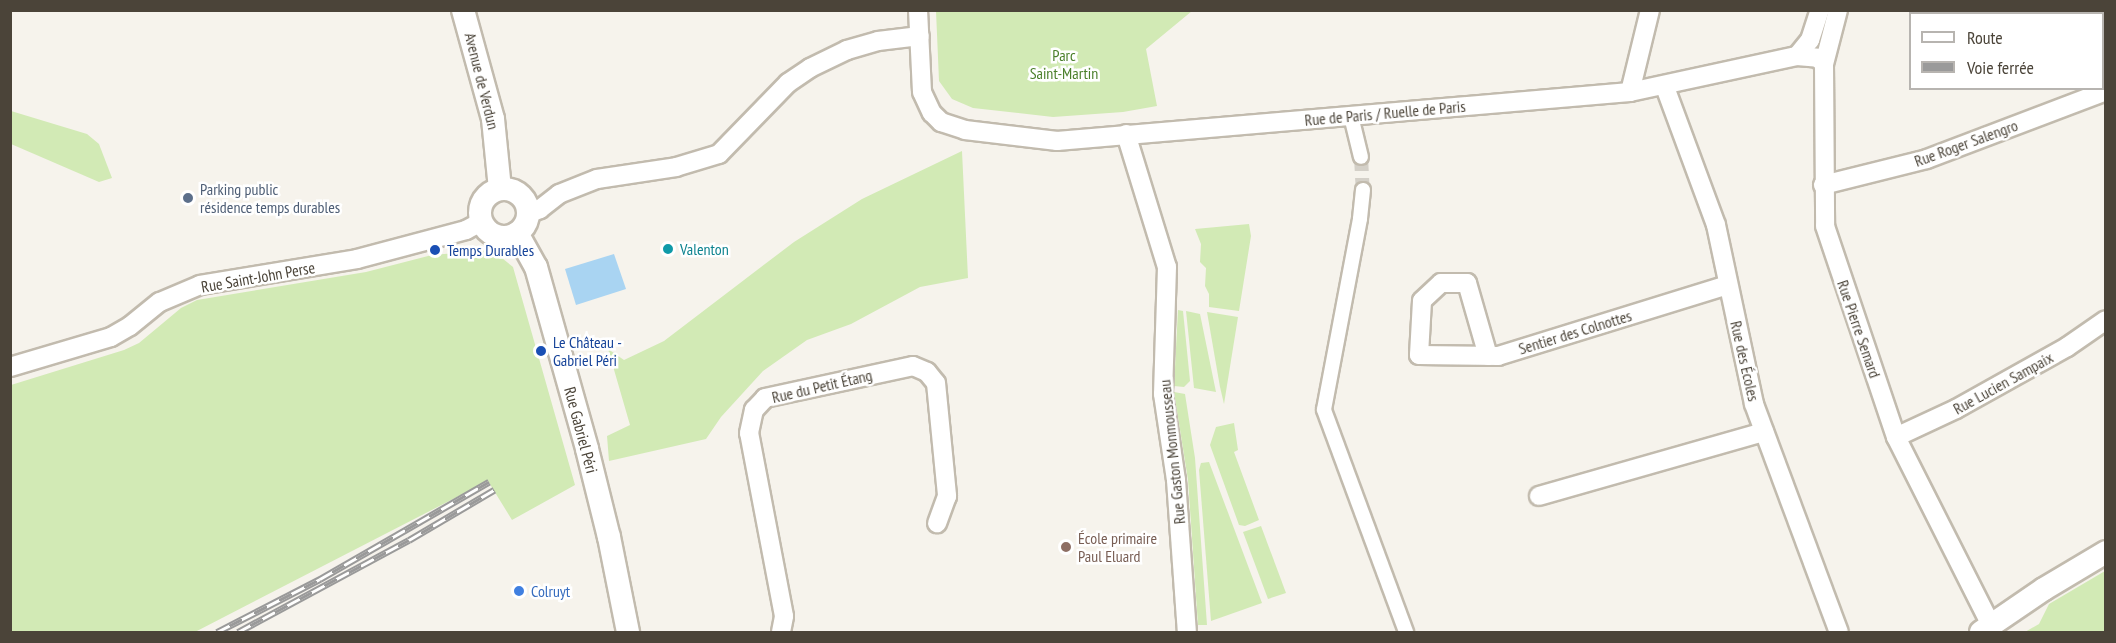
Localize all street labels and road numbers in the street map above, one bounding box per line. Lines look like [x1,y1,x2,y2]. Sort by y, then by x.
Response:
street label: Avenue de Verdun [461,31,503,131]
street label: Rue de Paris / Ruelle de Paris [1304,96,1466,130]
street label: Rue Roger Salengro [1912,115,2020,171]
street label: Rue Saint-John Perse [200,258,316,296]
street label: Rue Pierre Semard [1833,278,1885,380]
street label: Sentier des Colnottes [1516,306,1634,358]
street label: Rue des Écoles [1726,319,1764,403]
street label: Rue Lucien Sampaix [1950,348,2056,418]
street label: Rue du Petit Étang [770,365,874,407]
street label: Rue Gaston Monmousseau [1155,379,1189,525]
street label: Rue Gabriel Péri [560,385,602,475]

